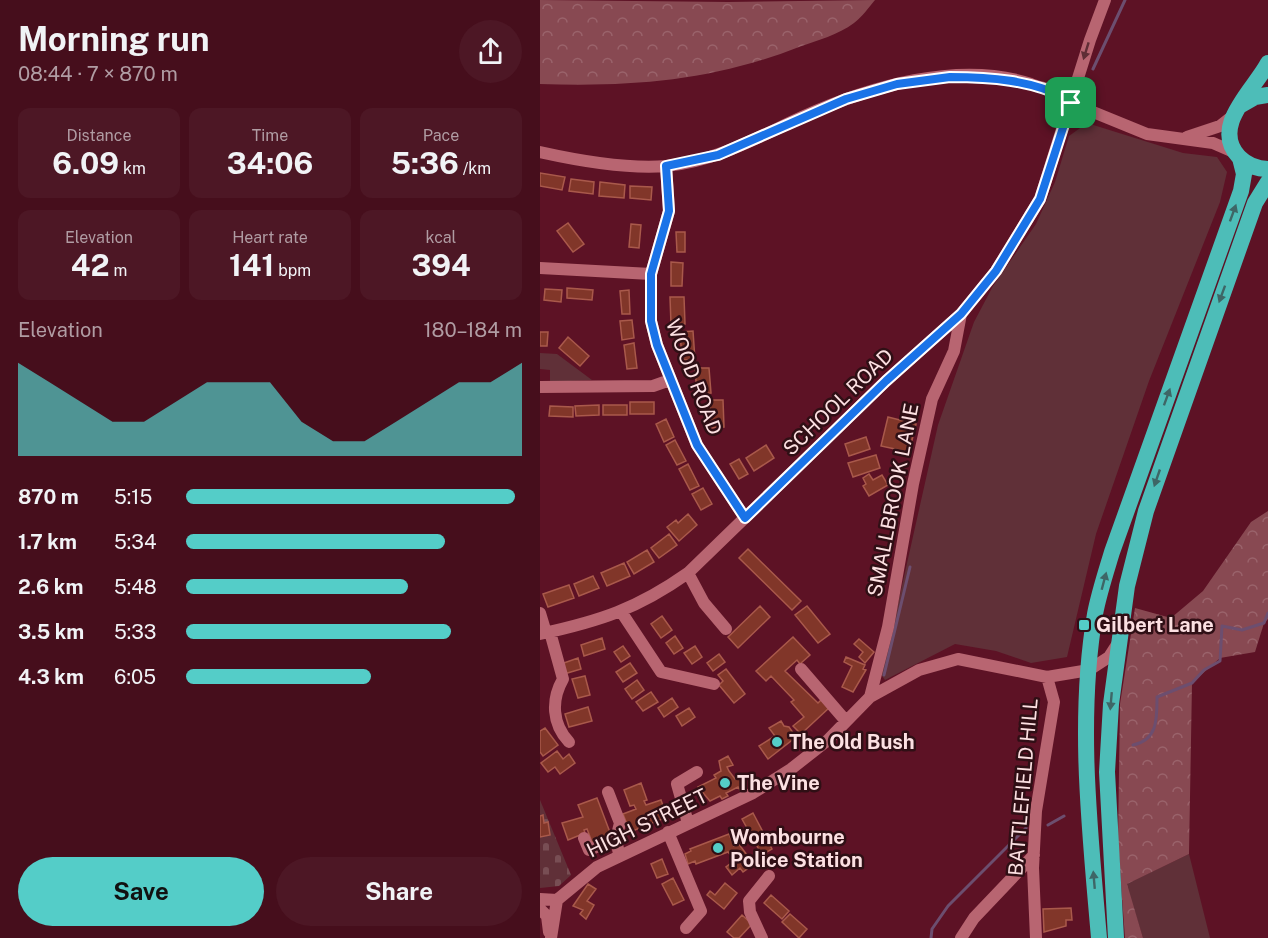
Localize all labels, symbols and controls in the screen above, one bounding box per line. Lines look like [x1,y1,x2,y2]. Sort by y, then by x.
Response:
text: Morning run [18,20,210,58]
button: share [459,20,522,83]
one-way arrow [1081,42,1090,60]
text: 08:44 · 7 × 870 m [18,62,178,86]
pin [1045,77,1096,128]
icon: arrive [1054,86,1087,119]
text: Distance [67,126,131,145]
text: Time [252,126,288,145]
text: Pace [423,126,459,145]
text: 6.09 [52,145,119,181]
text: 34:06 [227,145,313,181]
text: 5:36 [391,145,459,181]
text: km [119,159,146,178]
text: /km [459,159,491,178]
one-way arrow [1228,204,1238,222]
text: Elevation [65,228,133,247]
text: Heart rate [232,228,308,247]
text: kcal [426,228,456,247]
text: 42 [71,247,110,283]
text: 141 [229,247,274,283]
text: 394 [411,247,471,283]
text: m [110,261,127,280]
text: bpm [274,261,311,280]
one-way arrow [1216,285,1226,303]
street label: WOOD ROAD [661,316,727,438]
text: Elevation [18,318,103,342]
text: 180–184 m [423,318,522,342]
street label: SCHOOL ROAD [778,344,898,460]
one-way arrow [1163,388,1173,406]
street label: SMALLBROOK LANE [862,401,924,599]
one-way arrow [1152,469,1161,487]
text: 870 m [18,485,79,509]
text: 5:15 [114,485,152,509]
text: 1.7 km [18,530,77,554]
text: 5:34 [114,530,156,554]
one-way arrow [1100,572,1109,590]
text: 2.6 km [18,575,83,599]
text: 5:48 [114,575,157,599]
place label: Gilbert Lane [1096,613,1214,637]
marker: Gilbert Lane [1077,618,1091,632]
text: 3.5 km [18,620,84,644]
text: 5:33 [114,620,156,644]
text: 4.3 km [18,665,84,689]
text: 6:05 [114,665,156,689]
one-way arrow [1106,692,1116,711]
street label: BATTLEFIELD HILL [1003,697,1043,877]
place label: The Old Bush [789,730,915,754]
marker: The Old Bush [770,735,784,749]
place label: The Vine [737,771,820,795]
marker: The Vine [718,776,732,790]
street label: HIGH STREET [583,783,711,863]
place label: Wombourne Police Station [730,825,863,872]
marker: Wombourne Police Station [711,841,725,855]
button: Save [18,857,264,926]
button: Share [276,857,522,926]
one-way arrow [1089,870,1099,889]

